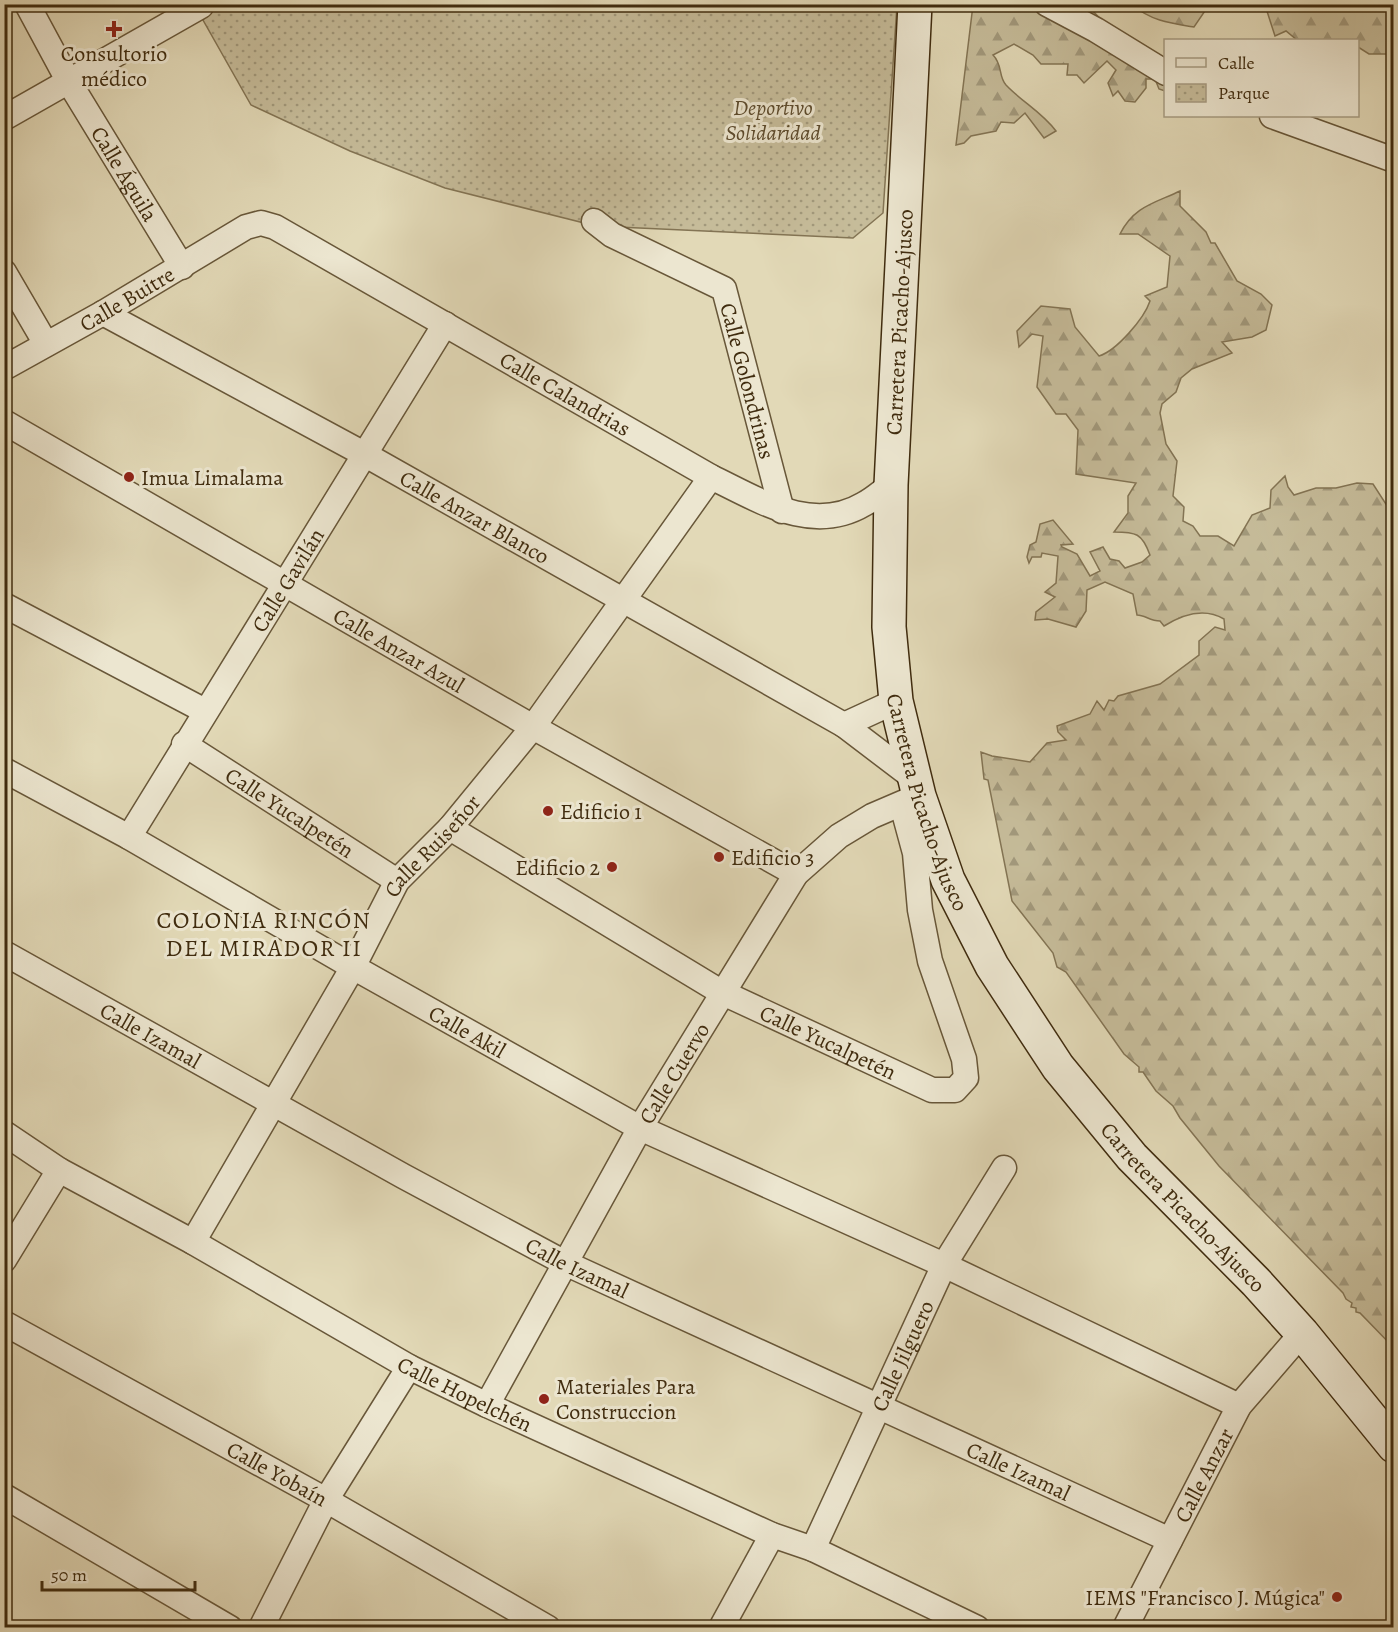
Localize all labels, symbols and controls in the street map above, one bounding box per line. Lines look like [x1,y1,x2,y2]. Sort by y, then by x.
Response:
marker: Consultorio médico [105,20,123,38]
place label: Consultorio médico [61,39,167,94]
legend [1164,39,1359,117]
text: Calle [1218,51,1255,75]
text: Parque [1218,81,1270,105]
park label: Deportivo Solidaridad [725,93,821,148]
street label: Calle Águila [84,121,165,228]
street label: Carretera Picacho-Ajusco [879,208,921,436]
street label: Calle Buitre [74,259,180,339]
street label: Calle Golondrinas [712,300,782,462]
street label: Calle Calandrias [494,345,636,444]
place label: Imua Limalama [141,463,284,493]
street label: Calle Anzar Blanco [394,463,555,572]
marker: Imua Limalama [122,470,136,484]
street label: Calle Gavilán [245,523,332,638]
street label: Calle Anzar Azul [327,601,470,700]
street label: Carretera Picacho-Ajusco [879,693,975,916]
street label: Calle Yucalpetén [219,760,360,866]
street label: Calle Ruiseñor [377,789,487,903]
place label: Edificio 1 [560,797,642,827]
marker: Edificio 1 [541,804,555,818]
place label: Edificio 3 [731,843,814,873]
marker: Edificio 3 [712,850,726,864]
place label: Edificio 2 [515,853,600,883]
marker: Edificio 2 [605,860,619,874]
district label: COLONIA RINCÓN DEL MIRADOR II [157,904,371,964]
street label: Calle Izamal [94,996,206,1076]
street label: Calle Akil [423,998,511,1066]
street label: Calle Yucalpetén [755,998,901,1087]
street label: Calle Cuervo [632,1017,717,1130]
street label: Carretera Picacho-Ajusco [1093,1116,1272,1299]
street label: Calle Izamal [520,1230,633,1306]
street label: Calle Jilguero [865,1296,942,1416]
street label: Calle Hopelchén [391,1349,537,1440]
place label: Materiales Para Construccion [556,1372,696,1427]
marker: Materiales Para Construccion [537,1392,551,1406]
street label: Calle Anzar [1168,1423,1241,1528]
street label: Calle Yobaín [221,1434,333,1514]
street label: Calle Izamal [961,1435,1075,1508]
scale bar [42,1554,195,1592]
text: 50 m [51,1563,87,1587]
place label: IEMS "Francisco J. Múgica" [1085,1583,1325,1613]
marker: IEMS "Francisco J. Múgica" [1330,1590,1344,1604]

